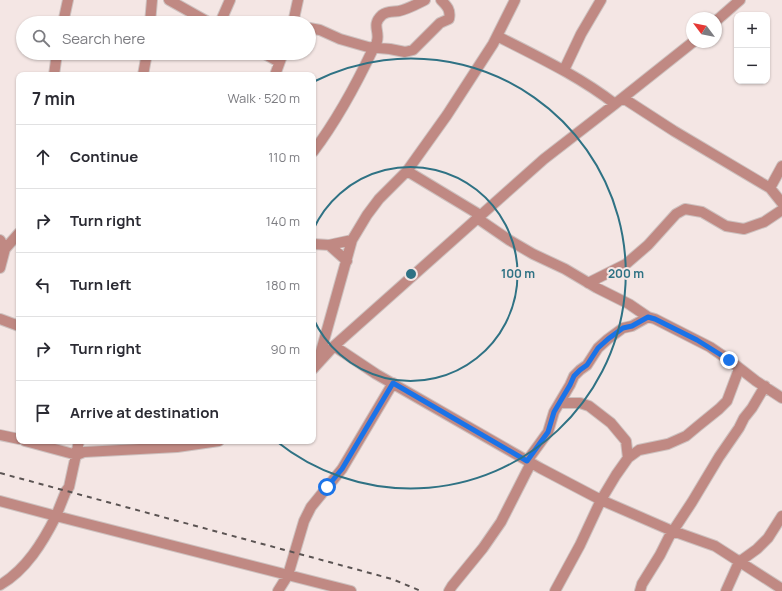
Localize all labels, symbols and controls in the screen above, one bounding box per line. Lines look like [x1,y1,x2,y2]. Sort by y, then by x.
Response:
north arrow [686,12,722,48]
map controls [734,12,770,84]
button: + [734,12,770,48]
search box [16,16,316,60]
icon: search [30,27,52,49]
text: Search here [62,28,145,49]
button: − [734,48,770,84]
text: 7 min [32,87,75,110]
text: Walk · 520 m [227,89,300,107]
icon: ahead [32,146,54,168]
text: Continue [70,146,138,167]
text: 110 m [268,148,300,166]
icon: right [32,210,54,232]
text: Turn right [70,210,141,231]
text: 140 m [266,212,300,230]
text: 100 m [501,265,535,282]
text: 200 m [608,265,644,282]
centre of rings [404,267,418,281]
icon: left [32,274,54,296]
text: Turn left [70,274,132,295]
text: 180 m [266,276,300,294]
icon: right [32,338,54,360]
text: Turn right [70,338,141,359]
text: 90 m [270,340,300,358]
route end [720,351,738,369]
icon: arrive [32,402,54,424]
text: Arrive at destination [70,402,219,423]
route start [318,478,336,496]

